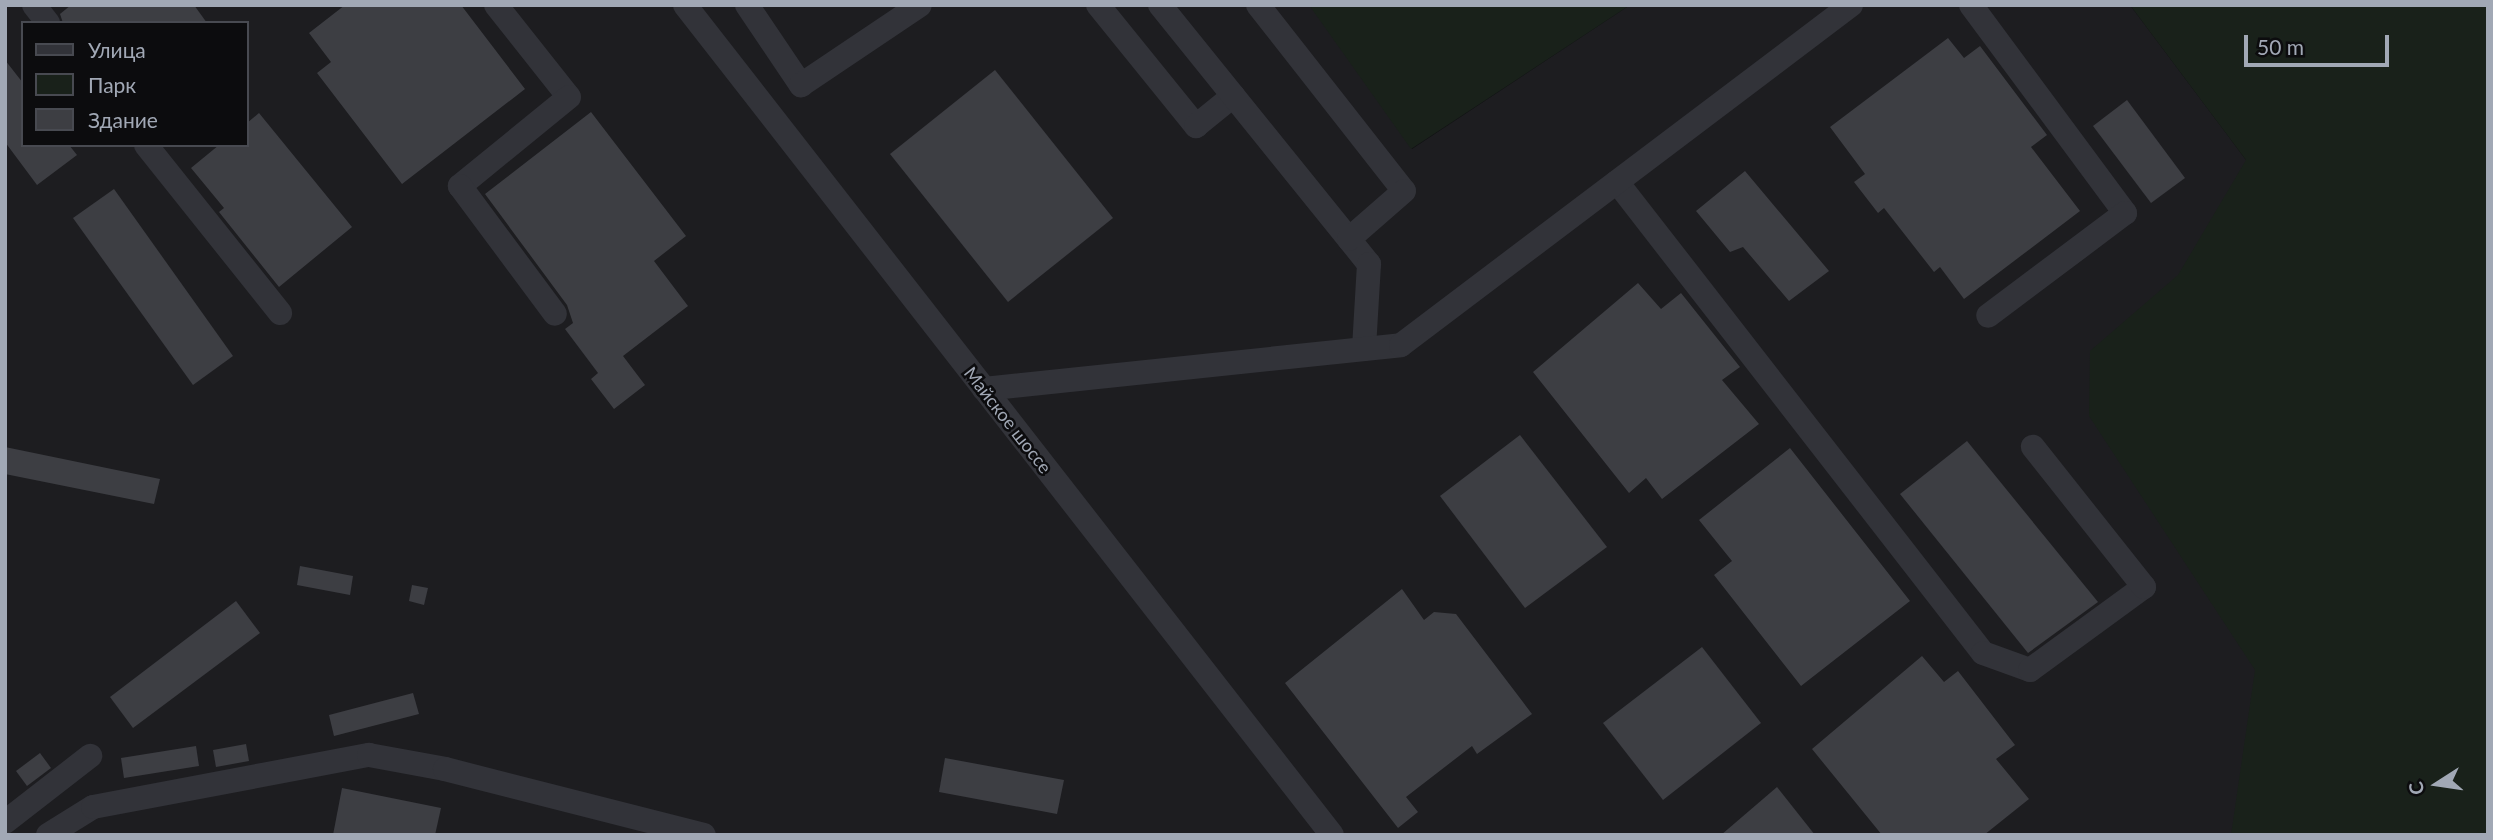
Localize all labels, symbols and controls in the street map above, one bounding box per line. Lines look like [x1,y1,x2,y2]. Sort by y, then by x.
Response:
legend [21,21,248,147]
scale bar [2248,21,2393,65]
text: 50 m [2257,34,2304,59]
text: Улица [88,37,146,62]
text: Парк [88,72,136,97]
text: Здание [88,107,158,132]
street label: Майское шоссе [960,363,1056,477]
north arrow [2402,749,2472,819]
text: С [2403,780,2429,797]

